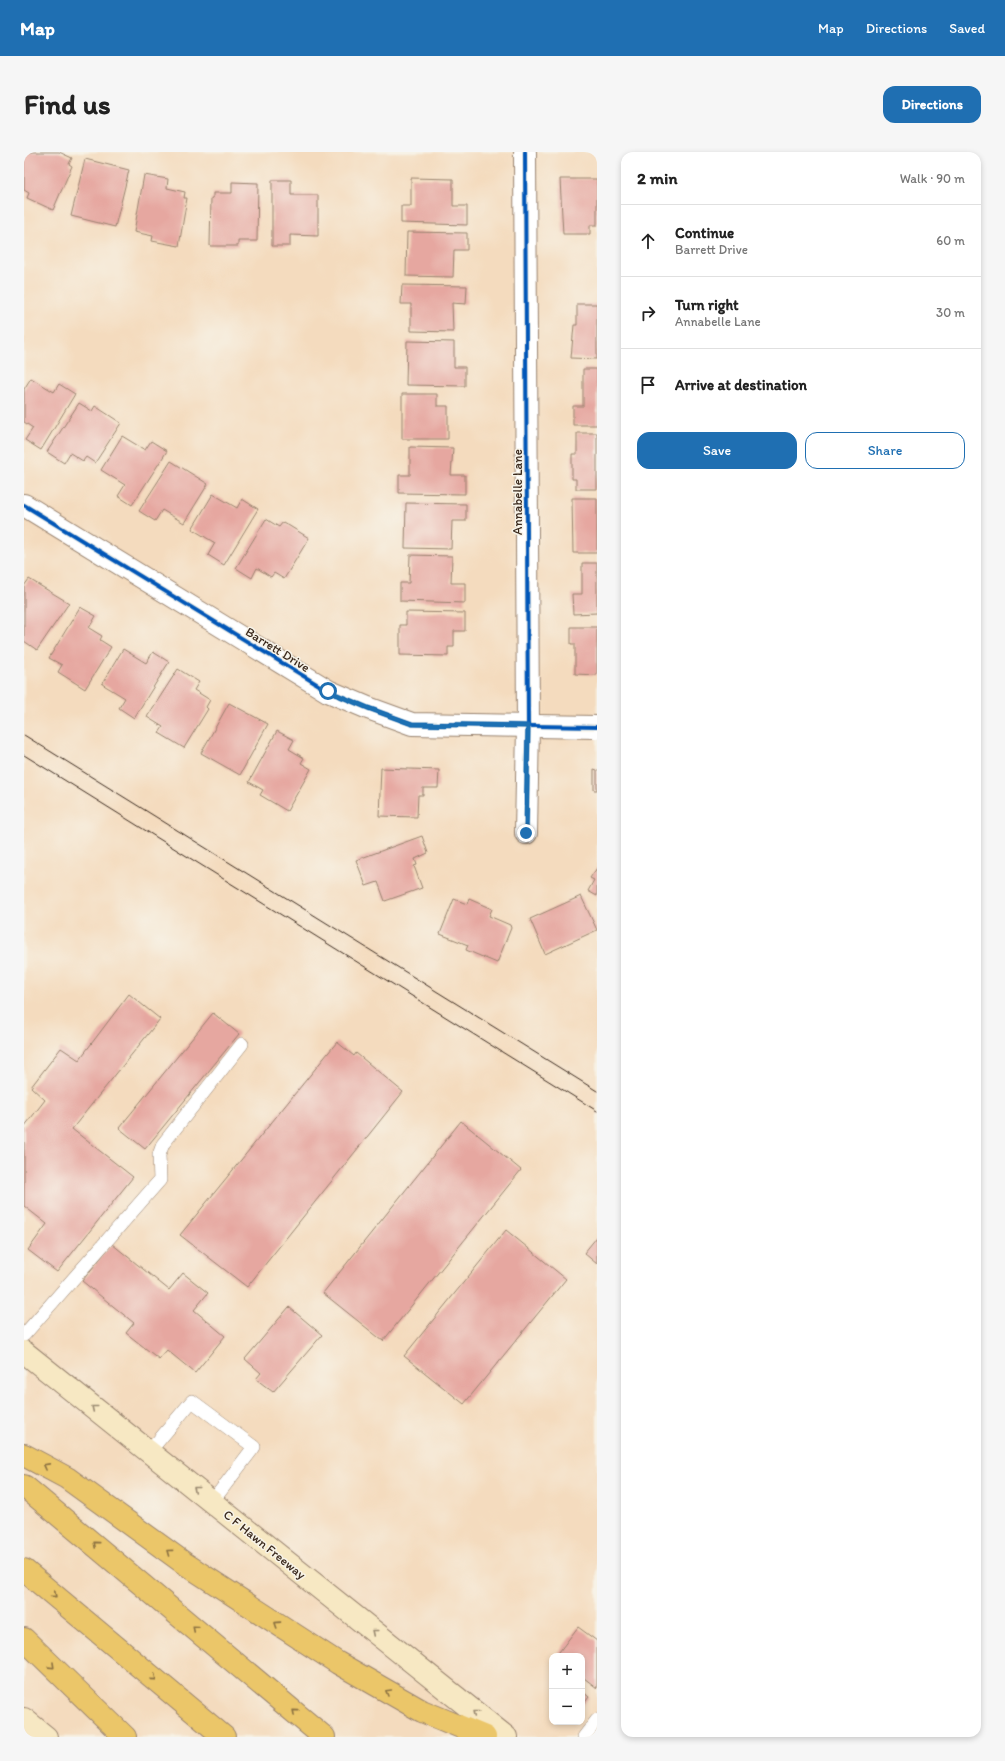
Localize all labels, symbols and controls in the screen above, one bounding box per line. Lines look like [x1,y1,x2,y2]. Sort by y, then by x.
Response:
text: Map [20,17,55,40]
text: Map [818,20,844,37]
text: Directions [866,20,927,37]
text: Saved [949,20,985,37]
button: Directions [883,86,981,123]
text: Find us [24,87,111,121]
text: 2 min [637,168,677,188]
text: Walk · 90 m [900,171,965,186]
text: Continue [675,224,734,242]
icon: ahead [637,230,659,252]
text: 60 m [936,233,965,248]
text: Barrett Drive [675,242,748,257]
text: Turn right [675,296,739,314]
icon: right [637,302,659,324]
text: 30 m [936,305,965,320]
text: Annabelle Lane [675,314,761,329]
icon: arrive [637,374,659,396]
text: Arrive at destination [675,376,807,394]
button: Save [637,432,797,469]
button: Share [805,432,965,469]
street label: Annabelle Lane [510,449,525,535]
street label: Barrett Drive [243,624,313,675]
route start [319,682,337,700]
route end [517,824,535,842]
one-way arrow [92,1405,99,1412]
one-way arrow [42,1464,50,1471]
one-way arrow [193,1487,200,1494]
street label: C F Hawn Freeway [221,1507,309,1582]
one-way arrow [93,1542,100,1549]
one-way arrow [166,1550,173,1557]
one-way arrow [50,1590,57,1597]
one-way arrow [274,1621,281,1629]
one-way arrow [193,1625,200,1632]
one-way arrow [371,1629,378,1636]
map controls [549,1653,585,1725]
button: + [549,1653,585,1689]
one-way arrow [47,1661,55,1669]
one-way arrow [149,1674,157,1681]
one-way arrow [385,1689,392,1696]
button: − [549,1689,585,1725]
one-way arrow [292,1709,299,1716]
one-way arrow [473,1710,480,1717]

